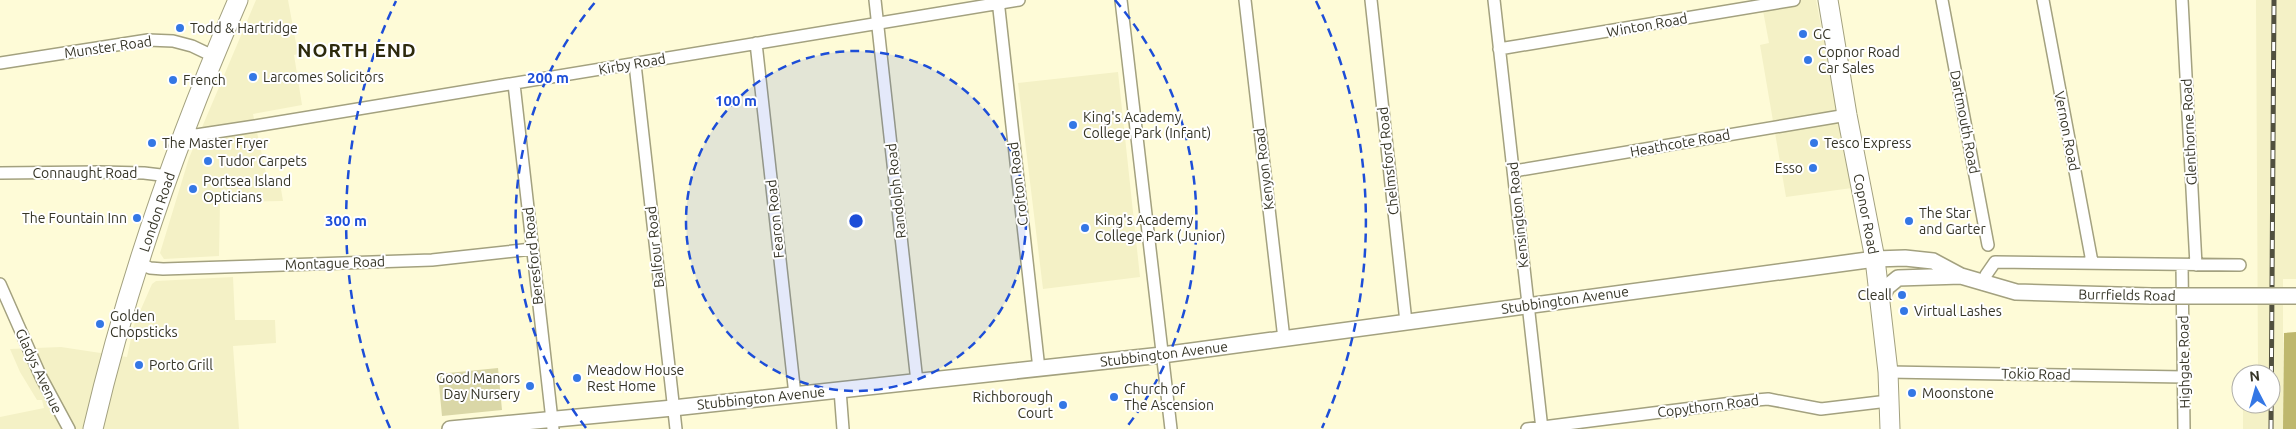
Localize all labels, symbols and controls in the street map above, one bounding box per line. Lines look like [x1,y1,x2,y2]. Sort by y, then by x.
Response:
street label: Winton Road [1605,10,1689,40]
place label: Todd & Hartridge [190,20,298,36]
marker: Todd & Hartridge [174,22,186,34]
place label: GC [1813,26,1831,42]
marker: GC [1797,28,1809,40]
street label: Munster Road [63,33,153,61]
district label: NORTH END [297,39,417,61]
place label: Copnor Road Car Sales [1818,44,1900,76]
street label: Kirby Road [597,50,667,78]
marker: Copnor Road Car Sales [1802,54,1814,66]
place label: Larcomes Solicitors [263,69,384,85]
text: 200 m [527,69,569,86]
street label: Dartmouth Road [1947,69,1983,175]
marker: Larcomes Solicitors [247,71,259,83]
place label: French [183,72,226,88]
marker: French [167,74,179,86]
street label: Glenthorne Road [2178,78,2200,186]
street label: Vernon Road [2051,90,2083,172]
text: 100 m [715,92,757,109]
street label: Chelmsford Road [1374,106,1402,216]
place label: King's Academy College Park (Infant) [1083,109,1211,141]
marker: King's Academy College Park (Infant) [1067,119,1079,131]
street label: Heathcote Road [1629,126,1731,160]
street label: Kenyon Road [1251,127,1277,211]
place label: The Master Fryer [162,135,269,151]
place label: Tesco Express [1824,135,1911,151]
marker: The Master Fryer [146,137,158,149]
marker: Tesco Express [1808,137,1820,149]
street label: Crofton Road [1005,141,1031,227]
street label: Randolph Road [883,143,909,239]
place label: Tudor Carpets [218,153,307,169]
marker: Tudor Carpets [202,155,214,167]
place label: Esso [1775,160,1803,176]
street label: Kensington Road [1504,161,1532,269]
marker: Esso [1807,162,1819,174]
street label: Connaught Road [33,165,137,181]
street label: London Road [136,170,178,254]
street label: Copnor Road [1850,172,1882,256]
place label: Portsea Island Opticians [203,173,291,205]
street label: Fearon Road [763,179,787,259]
marker: Portsea Island Opticians [187,183,199,195]
street label: Balfour Road [643,205,667,289]
place label: The Star and Garter [1919,205,1987,237]
street label: Beresford Road [520,206,546,306]
place label: The Fountain Inn [22,210,127,226]
marker: The Fountain Inn [131,212,143,224]
text: 300 m [325,212,367,229]
centre of rings [847,212,865,230]
place label: King's Academy College Park (Junior) [1095,212,1225,244]
marker: The Star and Garter [1903,215,1915,227]
marker: King's Academy College Park (Junior) [1079,222,1091,234]
street label: Montague Road [285,253,385,273]
street label: Stubbington Avenue [1500,283,1630,317]
street label: Burrfields Road [2078,286,2176,304]
place label: Cleall [1857,287,1892,303]
marker: Cleall [1896,289,1908,301]
place label: Virtual Lashes [1914,303,2002,319]
marker: Virtual Lashes [1898,305,1910,317]
place label: Golden Chopsticks [110,308,178,340]
street label: Highgate Road [2175,315,2193,409]
marker: Golden Chopsticks [94,318,106,330]
street label: Gladys Avenue [12,326,66,416]
street label: Stubbington Avenue [1099,338,1229,370]
place label: Porto Grill [149,357,213,373]
marker: Porto Grill [133,359,145,371]
place label: Meadow House Rest Home [587,362,684,394]
north arrow [2231,364,2281,414]
street label: Tokio Road [2001,365,2071,383]
text: N [2249,368,2261,385]
place label: Good Manors Day Nursery [436,370,520,402]
marker: Meadow House Rest Home [571,372,583,384]
marker: Good Manors Day Nursery [524,380,536,392]
place label: Church of The Ascension [1124,381,1214,413]
street label: Stubbington Avenue [696,383,826,413]
place label: Moonstone [1922,385,1994,401]
marker: Moonstone [1906,387,1918,399]
place label: Richborough Court [972,389,1053,421]
marker: Church of The Ascension [1108,391,1120,403]
street label: Copythorn Road [1656,392,1760,420]
marker: Richborough Court [1057,399,1069,411]

